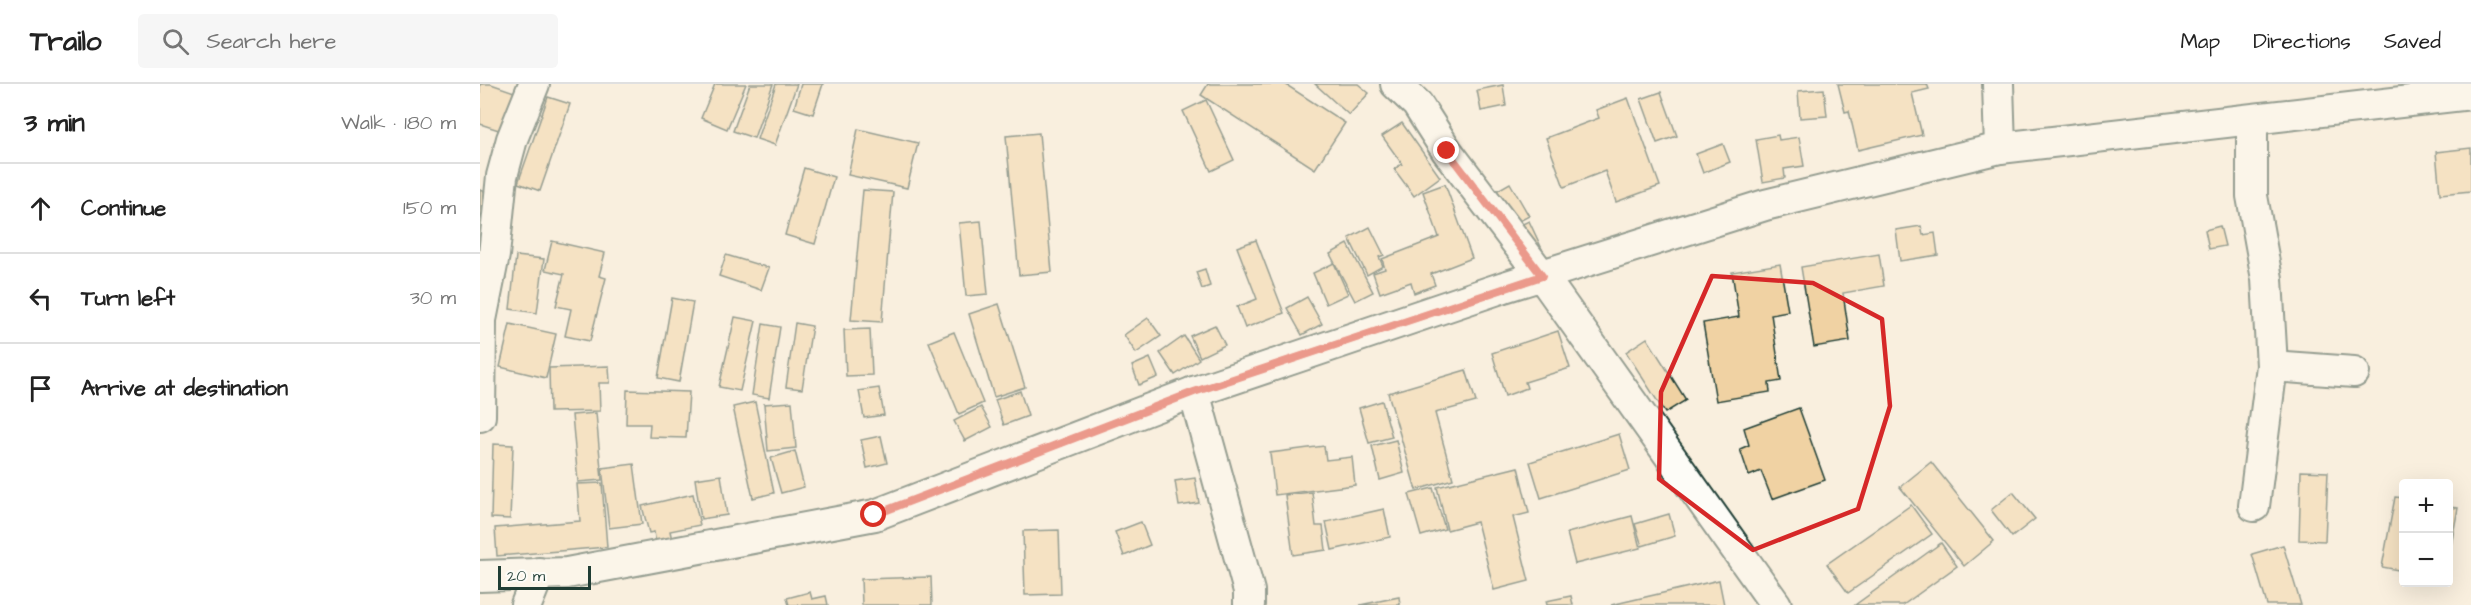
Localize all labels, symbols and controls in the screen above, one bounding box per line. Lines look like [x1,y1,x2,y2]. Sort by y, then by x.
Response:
search box [138,14,558,68]
text: Trailo [30,22,102,61]
icon: search [159,25,192,58]
text: Search here [207,26,336,57]
text: Map [2180,27,2220,56]
text: Directions [2253,27,2351,56]
text: Saved [2384,27,2441,56]
text: 3 min [24,105,85,141]
text: Walk · 180 m [341,109,456,137]
route end [1433,137,1459,163]
icon: ahead [24,192,57,225]
text: Continue [81,193,166,224]
text: 150 m [403,194,456,222]
icon: left [24,282,57,315]
text: Turn left [81,283,175,314]
text: 30 m [410,284,456,312]
icon: arrive [24,372,57,405]
text: Arrive at destination [81,373,288,404]
map controls [2399,479,2453,587]
button: + [2399,479,2453,533]
route start [860,501,886,527]
button: − [2399,533,2453,587]
scale bar [498,563,591,590]
text: 20 m [507,565,545,587]

